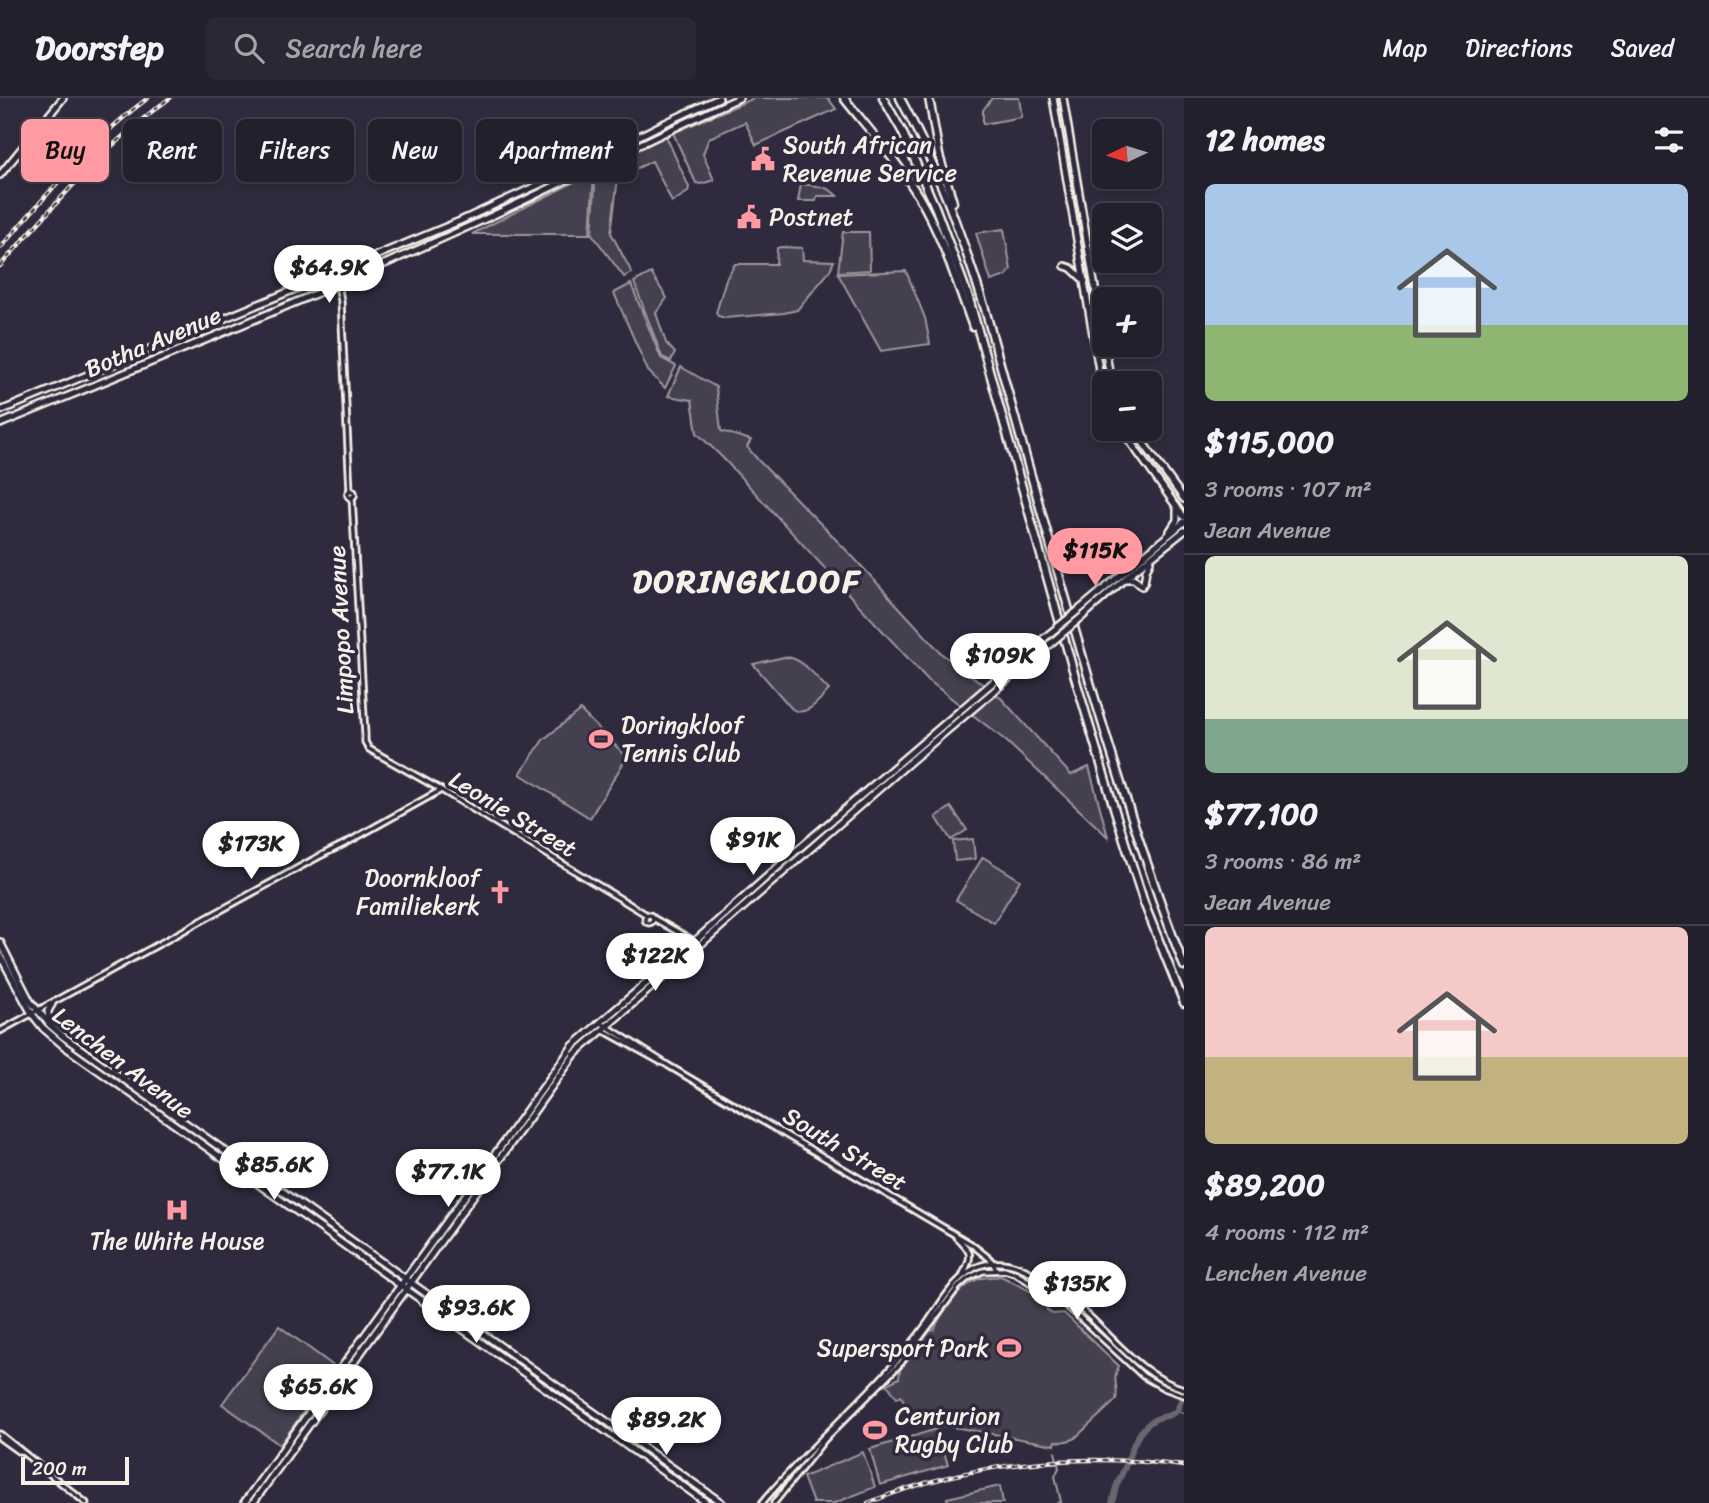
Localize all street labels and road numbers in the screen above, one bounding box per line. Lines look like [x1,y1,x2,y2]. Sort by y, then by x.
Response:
street label: Botha Avenue [78,294,228,390]
street label: Limpopo Avenue [316,544,366,715]
street label: Leonie Street [441,759,585,869]
street label: Lenchen Avenue [43,995,203,1131]
street label: South Street [775,1095,915,1203]

